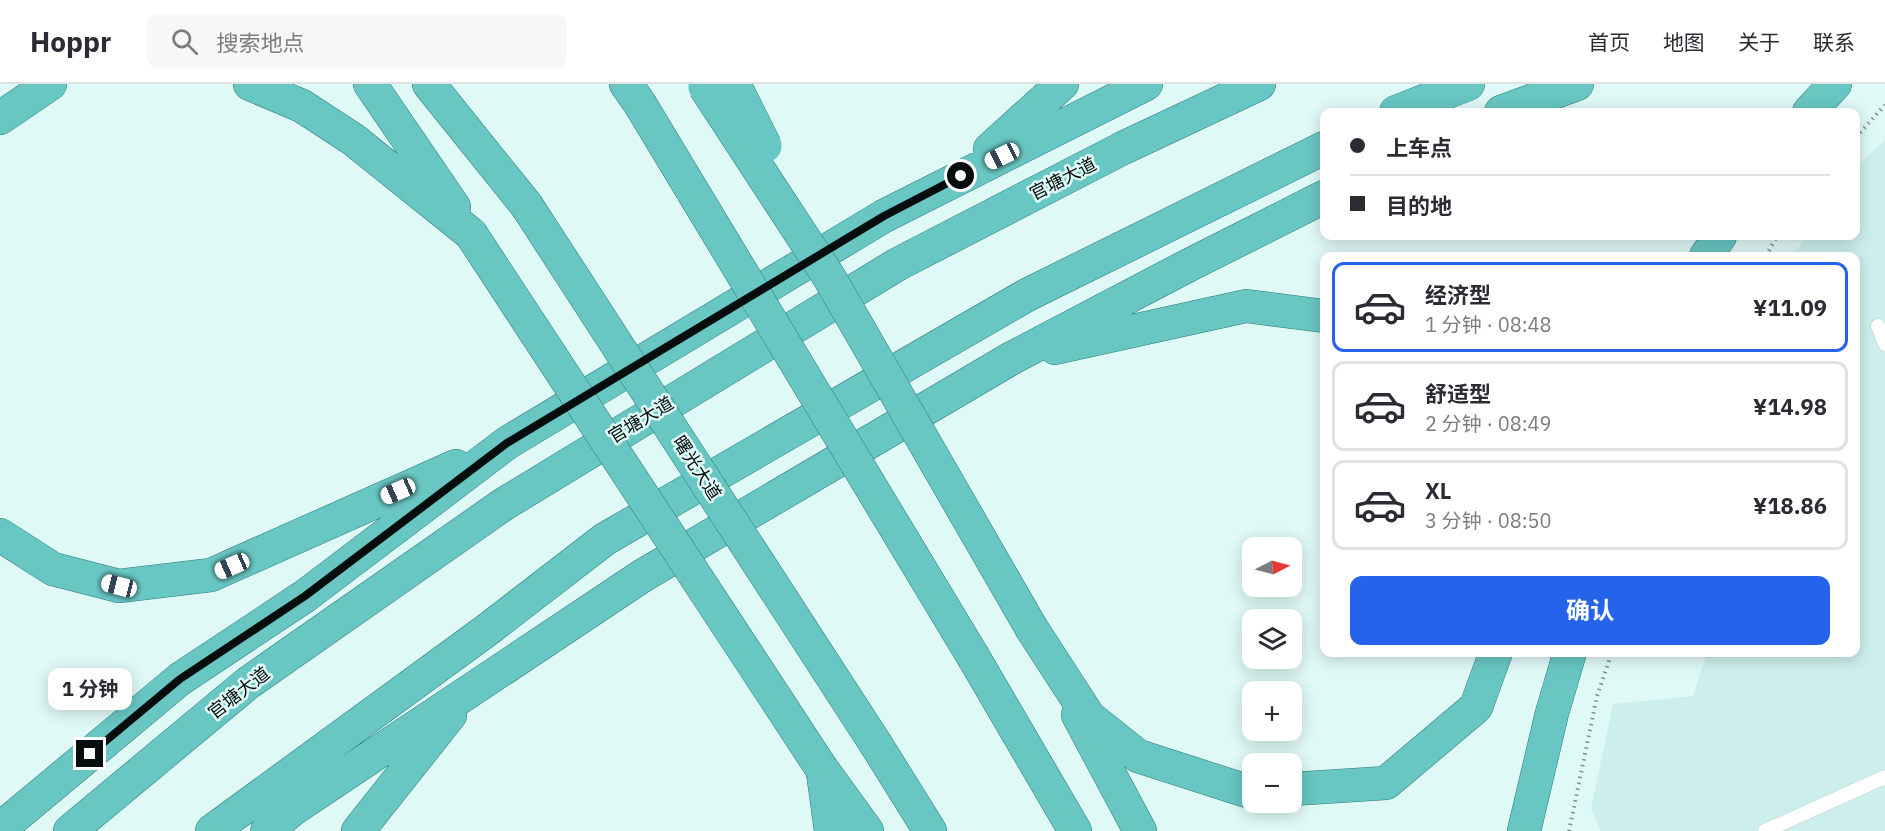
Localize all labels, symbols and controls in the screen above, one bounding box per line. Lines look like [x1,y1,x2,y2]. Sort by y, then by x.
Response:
search box [147,14,567,68]
text: Hoppr [30,23,111,60]
icon: search [168,25,201,58]
text: 搜索地点 [216,28,304,57]
text: 首页 [1588,28,1630,56]
text: 地图 [1663,28,1705,56]
text: 关于 [1738,28,1780,56]
text: 联系 [1813,28,1855,56]
text: 上车点 [1386,133,1452,162]
car [982,140,1022,172]
street label: 官塘大道 [1025,152,1100,205]
route start [947,162,974,189]
text: 目的地 [1386,191,1452,220]
icon: car [1353,280,1407,334]
text: 经济型 [1425,280,1491,309]
text: ¥11.09 [1753,293,1827,322]
text: 1 分钟 · 08:48 [1425,311,1552,338]
icon: car [1353,379,1407,433]
text: 舒适型 [1425,379,1491,408]
street label: 官塘大道 [604,391,678,448]
text: ¥14.98 [1753,392,1827,421]
text: 2 分钟 · 08:49 [1425,410,1552,437]
street label: 曙光大道 [668,431,727,504]
car [378,475,418,507]
text: XL [1425,476,1451,505]
icon: car [1353,478,1407,532]
text: ¥18.86 [1753,491,1827,520]
text: 3 分钟 · 08:50 [1425,507,1552,534]
north arrow [1242,537,1302,597]
map controls [1242,537,1302,813]
car [212,550,252,582]
car [99,573,139,599]
button: 确认 [1350,576,1830,645]
button: layers [1242,609,1302,669]
street label: 官塘大道 [203,661,274,724]
callout: 1 分钟 [48,667,132,709]
text: 1 分钟 [62,675,118,702]
button: + [1242,681,1302,741]
route end [76,740,103,767]
button: − [1242,753,1302,813]

